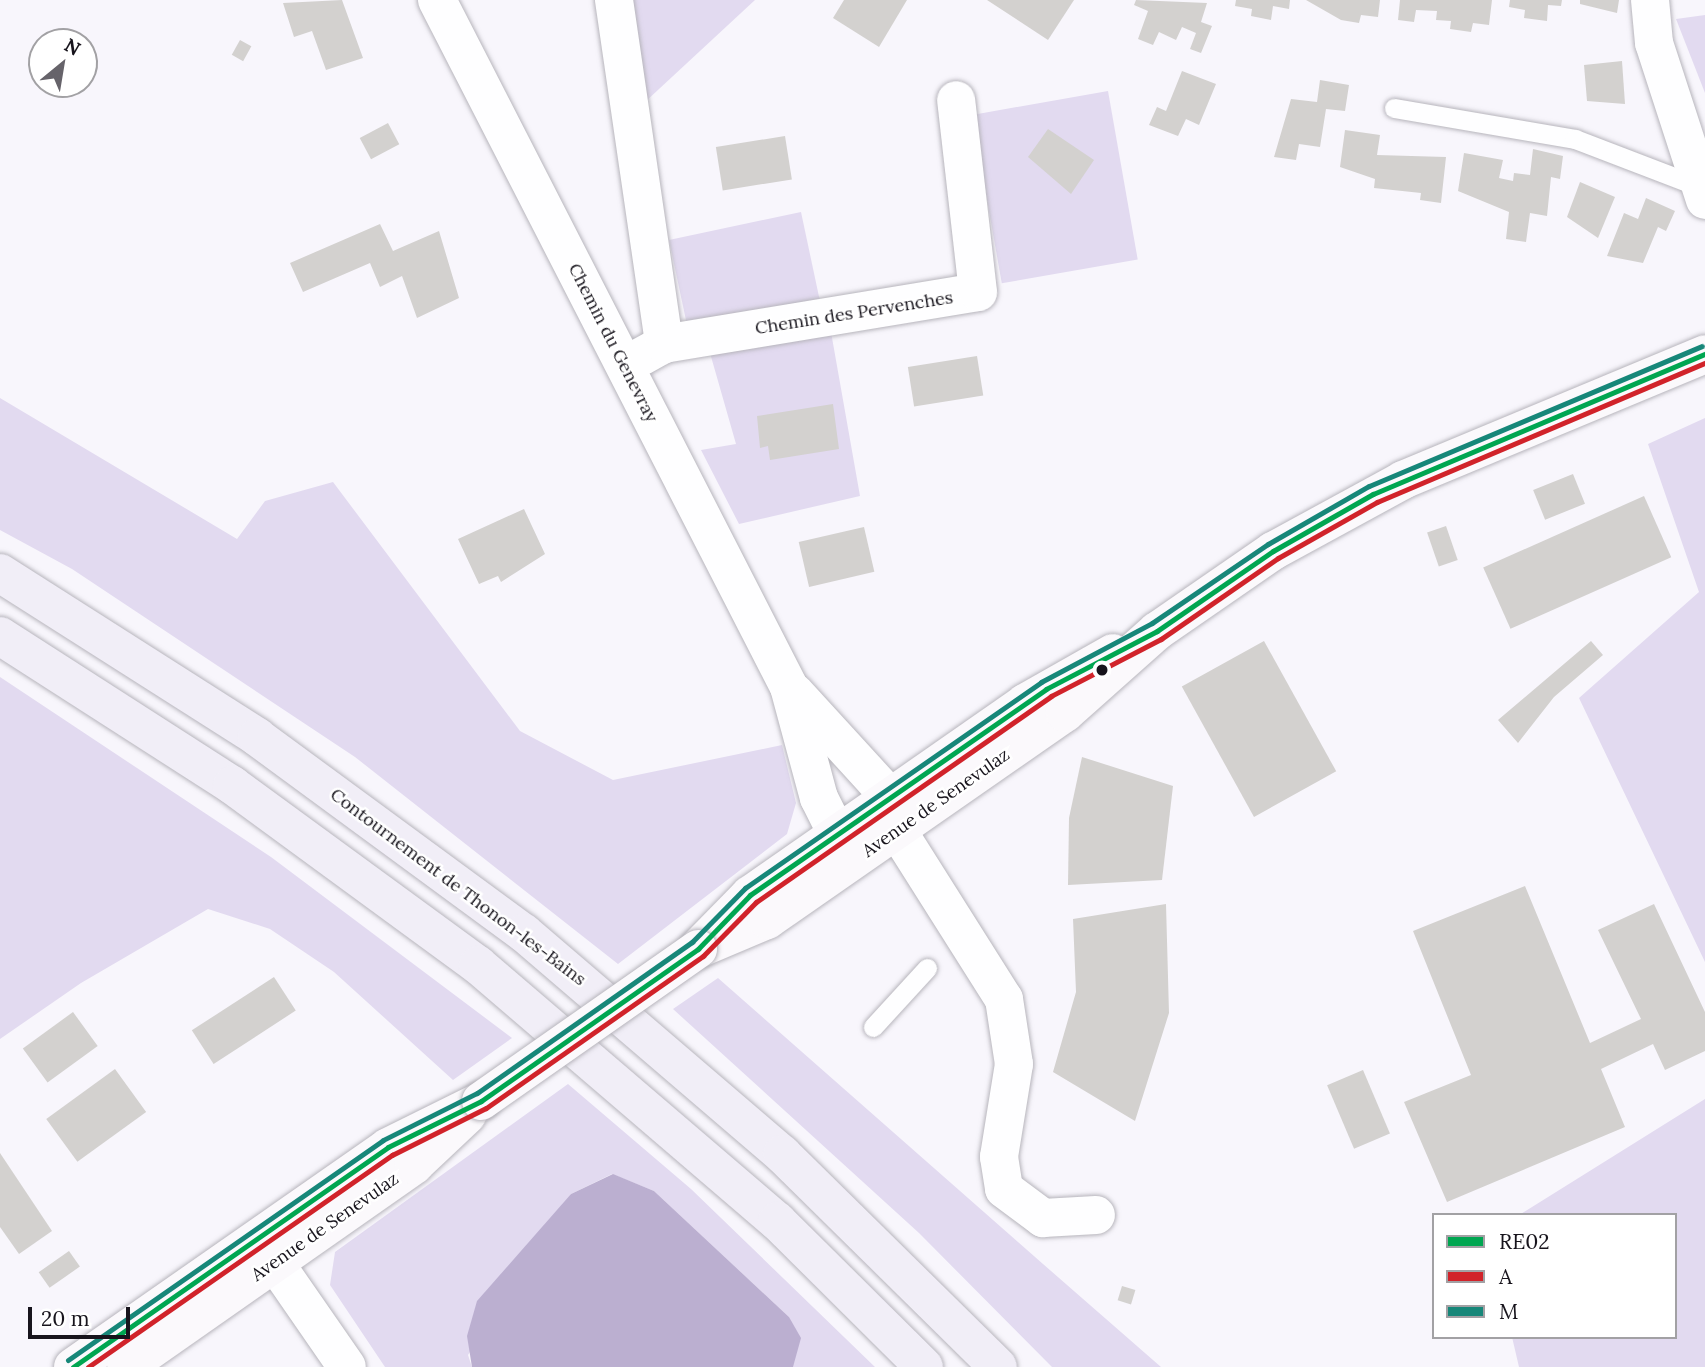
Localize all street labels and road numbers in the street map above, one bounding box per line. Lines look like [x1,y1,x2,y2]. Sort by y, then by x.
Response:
street label: Chemin du Genevray [564,260,662,426]
street label: Chemin des Pervenches [754,287,954,339]
street label: Avenue de Senevulaz [858,744,1014,862]
street label: Contournement de Thonon-les-Bains [326,784,590,990]
street label: Avenue de Senevulaz [247,1168,403,1286]

